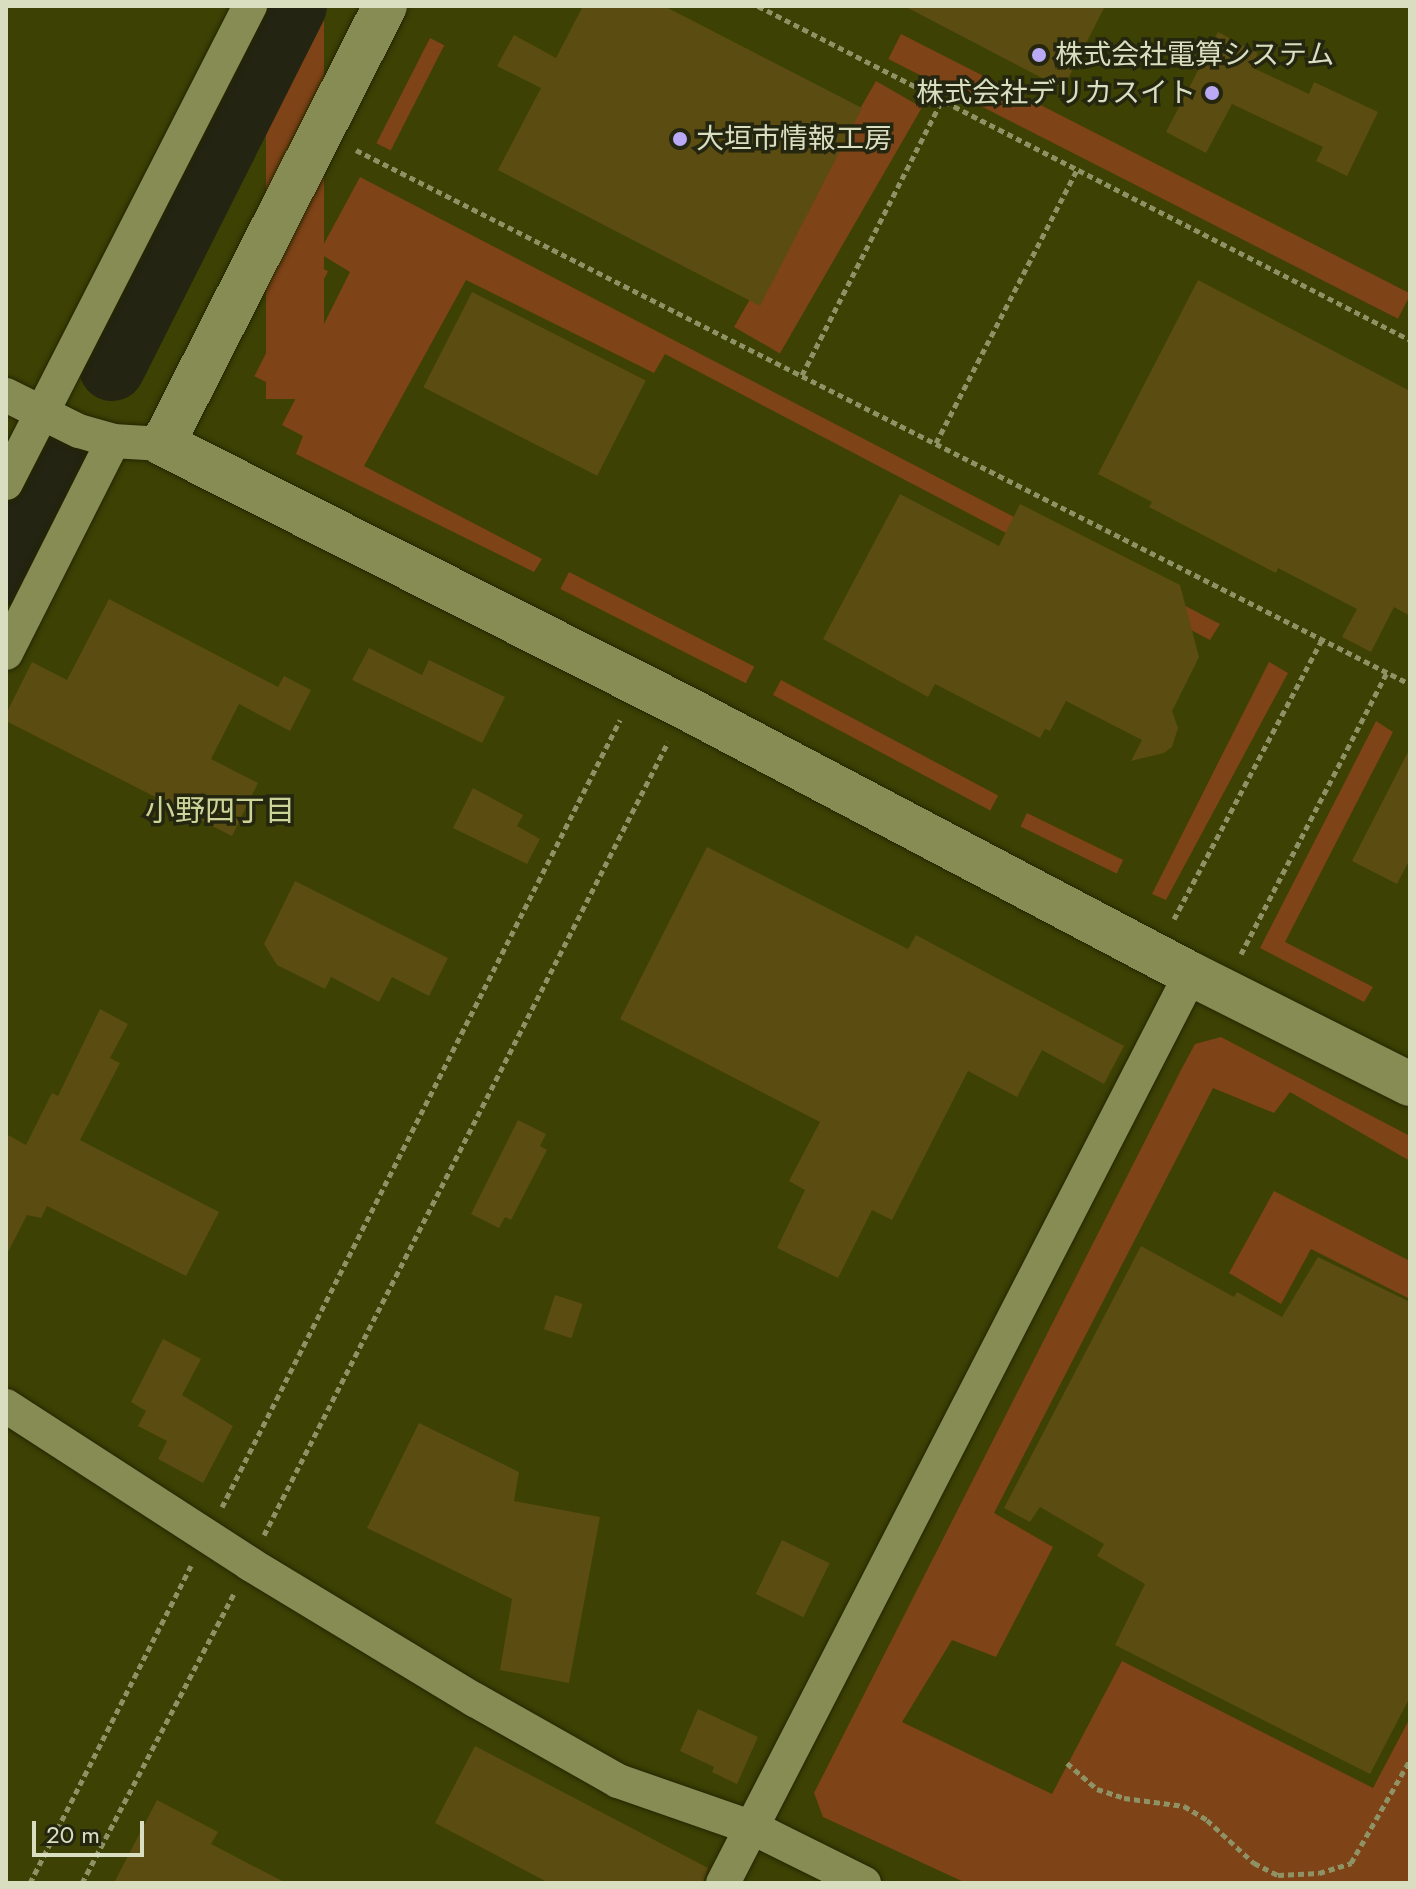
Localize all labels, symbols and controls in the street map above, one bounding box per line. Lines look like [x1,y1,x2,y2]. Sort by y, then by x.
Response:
place label: 株式会社電算システム [1055,38,1335,72]
marker: 株式会社電算システム [1030,46,1048,64]
place label: 株式会社デリカスイト [916,76,1196,110]
marker: 株式会社デリカスイト [1203,84,1221,102]
place label: 大垣市情報工房 [696,122,892,156]
marker: 大垣市情報工房 [671,130,689,148]
district label: 小野四丁目 [145,793,295,829]
scale bar [36,1805,148,1855]
text: 20 m [46,1817,100,1852]

